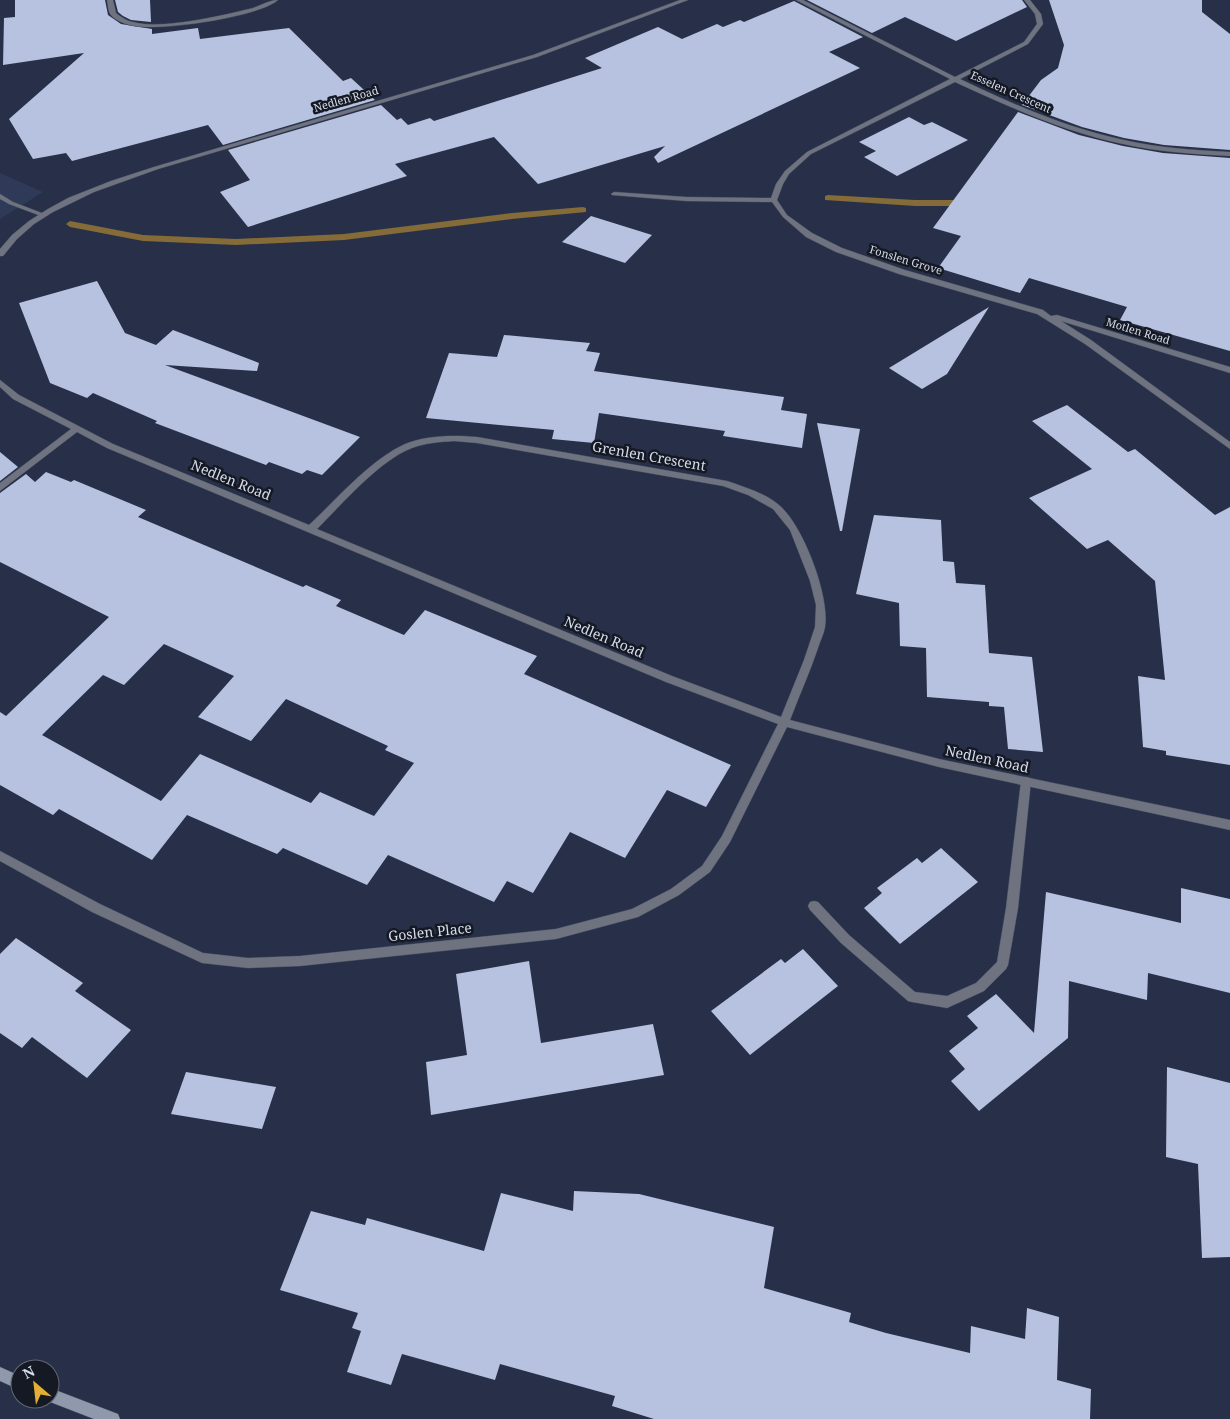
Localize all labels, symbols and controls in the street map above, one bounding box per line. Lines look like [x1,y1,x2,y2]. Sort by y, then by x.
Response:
street label: Esselen Crescent [968,67,1054,116]
street label: Nedlen Road [312,82,380,115]
street label: Fonslen Grove [868,241,944,278]
street label: Motlen Road [1104,314,1172,347]
street label: Grenlen Crescent [591,436,707,475]
street label: Nedlen Road [188,455,275,504]
street label: Nedlen Road [561,611,647,662]
street label: Nedlen Road [944,740,1031,777]
street label: Goslen Place [387,918,473,945]
north arrow [10,1359,60,1409]
text: N [19,1361,38,1383]

